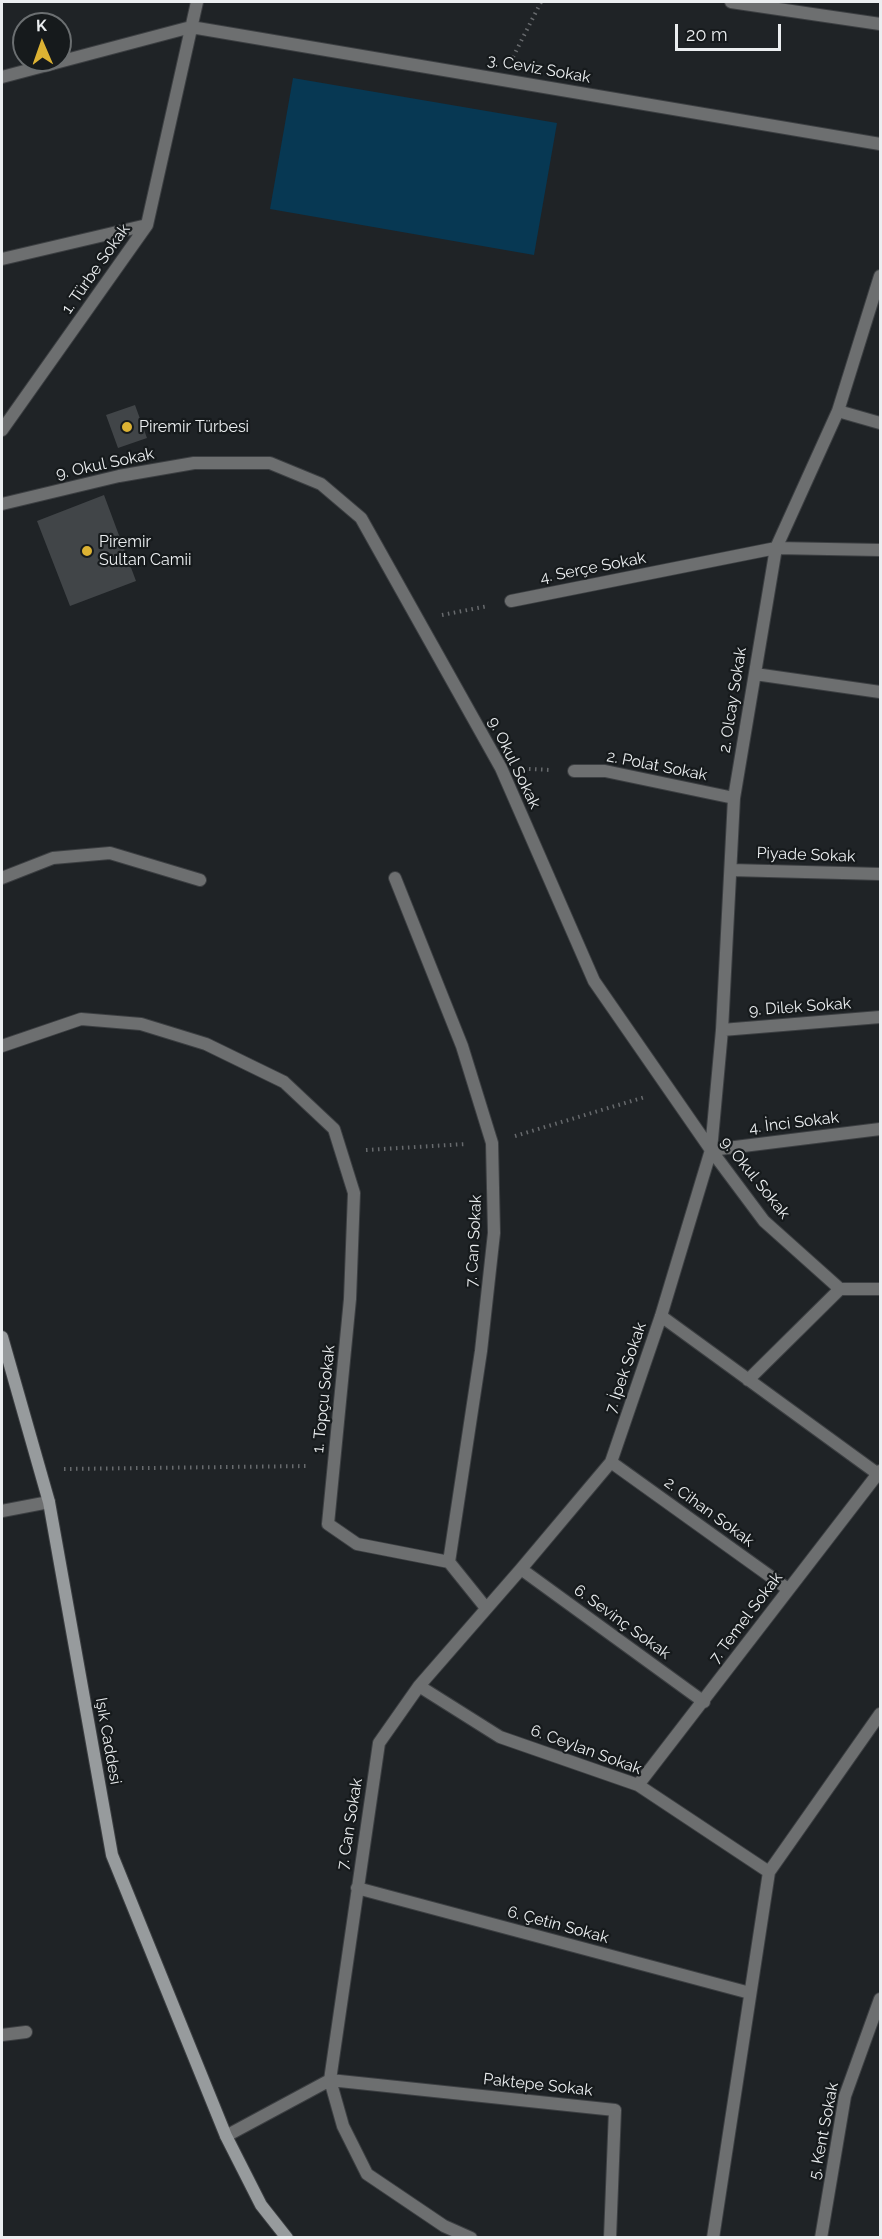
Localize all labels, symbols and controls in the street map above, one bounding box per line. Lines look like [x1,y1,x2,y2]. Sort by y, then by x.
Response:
north arrow [12,12,72,72]
scale bar [678,12,784,50]
text: K [36,16,47,35]
text: 20 m [686,24,728,45]
street label: 3. Ceviz Sokak [486,50,592,88]
street label: 1. Türbe Sokak [58,220,134,318]
place label: Piremir Türbesi [139,417,249,437]
marker: Piremir Türbesi [120,420,134,434]
street label: 9. Okul Sokak [54,444,156,484]
place label: Piremir Sultan Camii [99,532,191,570]
marker: Piremir Sultan Camii [80,544,94,558]
street label: 4. Serçe Sokak [538,548,648,588]
street label: 2. Olcay Sokak [715,646,751,754]
street label: 9. Okul Sokak [483,714,545,812]
street label: 2. Polat Sokak [605,747,709,785]
street label: Piyade Sokak [756,844,856,866]
street label: 9. Dilek Sokak [748,994,852,1020]
street label: 4. İnci Sokak [748,1108,840,1138]
street label: 9. Okul Sokak [716,1133,794,1223]
street label: 7. Can Sokak [462,1194,486,1288]
street label: 7. İpek Sokak [601,1320,651,1416]
street label: 1. Topçu Sokak [309,1344,339,1454]
street label: 2. Cihan Sokak [660,1473,758,1551]
street label: 7. Temel Sokak [705,1569,787,1667]
street label: 6. Sevinç Sokak [570,1581,674,1663]
street label: Işık Caddesi [91,1696,125,1786]
street label: 6. Ceylan Sokak [528,1721,644,1779]
street label: 7. Can Sokak [333,1777,367,1871]
street label: 6. Çetin Sokak [505,1902,611,1948]
street label: Paktepe Sokak [482,2070,594,2100]
street label: 5. Kent Sokak [805,2081,843,2181]

